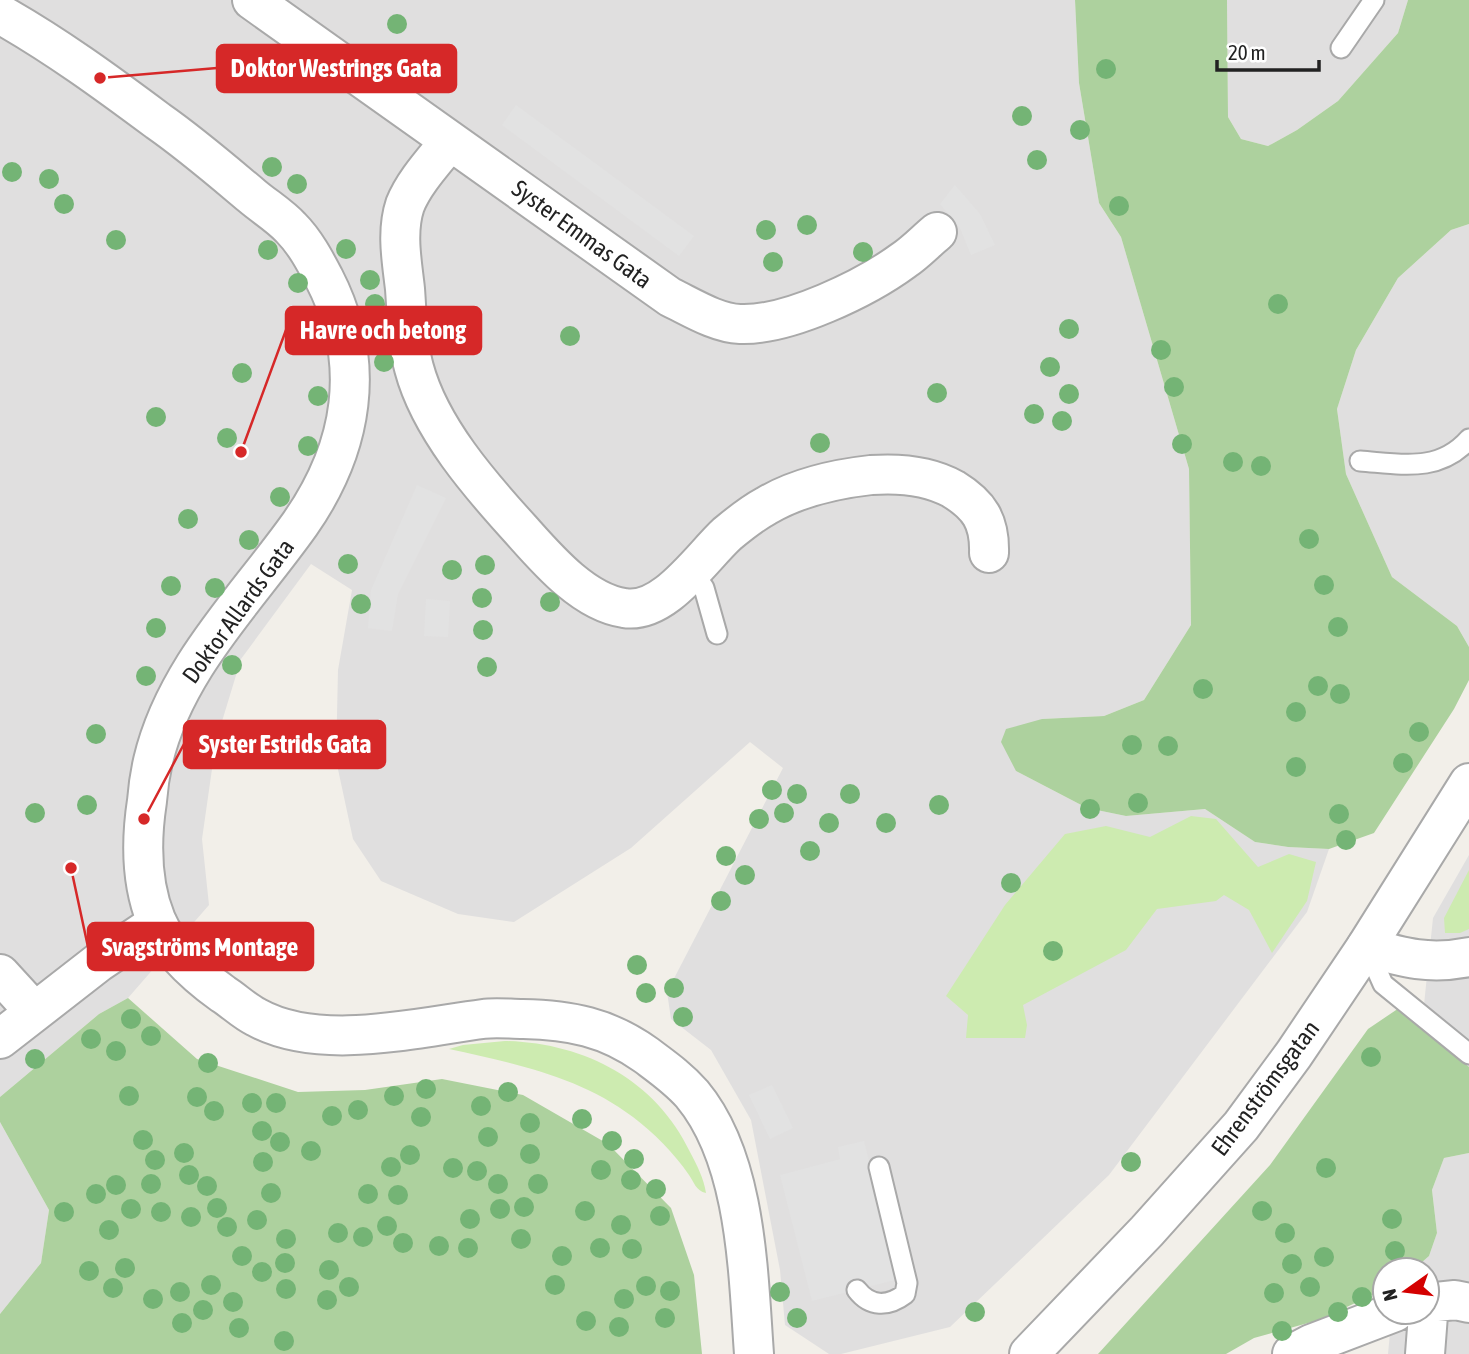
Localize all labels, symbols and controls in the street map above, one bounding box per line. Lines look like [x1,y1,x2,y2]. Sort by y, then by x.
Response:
scale bar [1217,28,1318,72]
text: 20 m [1228,40,1266,64]
callout: Doktor Westrings Gata [217,45,456,92]
text: Doktor Westrings Gata [230,53,442,83]
street label: Syster Emmas Gata [507,174,657,294]
callout: Havre och betong [286,307,481,354]
text: Havre och betong [300,315,467,345]
street label: Doktor Allards Gata [177,534,299,688]
callout: Syster Estrids Gata [184,721,385,768]
text: Syster Estrids Gata [199,729,371,759]
callout: Svagströms Montage [88,923,313,970]
text: Svagströms Montage [102,932,299,962]
street label: Ehrenströmsgatan [1206,1015,1324,1161]
north arrow [1371,1256,1441,1326]
text: N [1377,1287,1402,1303]

